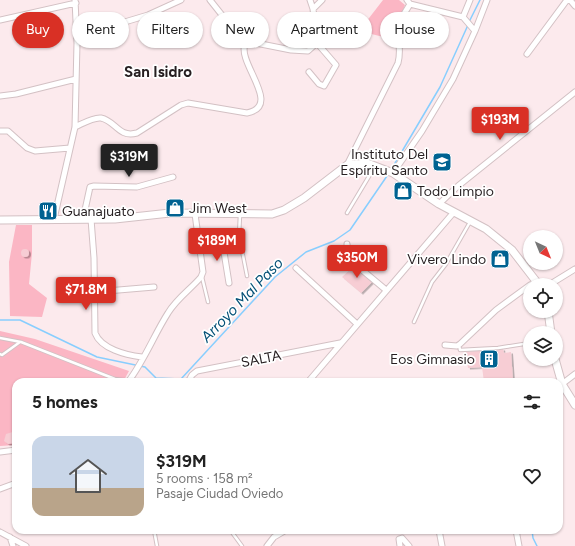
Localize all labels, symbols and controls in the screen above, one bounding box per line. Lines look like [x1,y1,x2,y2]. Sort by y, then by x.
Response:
chip: Buy [12,12,64,48]
chip: Rent [72,12,129,48]
chip: Filters [137,12,203,48]
chip: New [211,12,269,48]
chip: Apartment [277,12,372,48]
chip: House [380,12,449,48]
district label: San Isidro [124,63,192,81]
pin: $193M [472,107,528,141]
text: $193M [481,112,519,127]
pin: $319M [101,144,157,178]
place label: Instituto Del Espíritu Santo [340,146,428,179]
text: $319M [110,149,148,164]
school or university icon: Instituto Del Espíritu Santo [431,151,453,173]
shop icon: Todo Limpio [392,180,414,202]
place label: Todo Limpio [417,183,494,200]
shop icon: Jim West [164,197,186,219]
restaurant icon: Guanajuato [37,200,59,222]
place label: Jim West [189,200,247,217]
place label: Guanajuato [62,203,135,220]
pin: $189M [189,228,245,262]
north arrow [523,230,563,270]
map controls [523,230,563,366]
text: $189M [197,233,237,248]
pin: $350M [329,245,385,279]
shop icon: Vivero Lindo [489,248,511,270]
text: $350M [336,250,378,265]
place label: Vivero Lindo [407,251,486,268]
water label: Arroyo Mal Paso [196,254,287,347]
pin: $71.8M [53,277,119,311]
button: locate [523,278,563,318]
text: $71.8M [65,282,107,297]
button: layers [523,326,563,366]
street label: SALTA [239,347,283,371]
building icon: Eos Gimnasio [478,348,500,370]
place label: Eos Gimnasio [390,351,475,368]
icon: filters [521,391,543,413]
text: 5 homes [32,392,98,412]
text: $319M [156,451,206,471]
icon: home [64,452,112,500]
icon: heart [521,465,543,487]
text: 5 rooms · 158 m² [156,471,253,486]
text: Pasaje Ciudad Oviedo [156,486,283,501]

